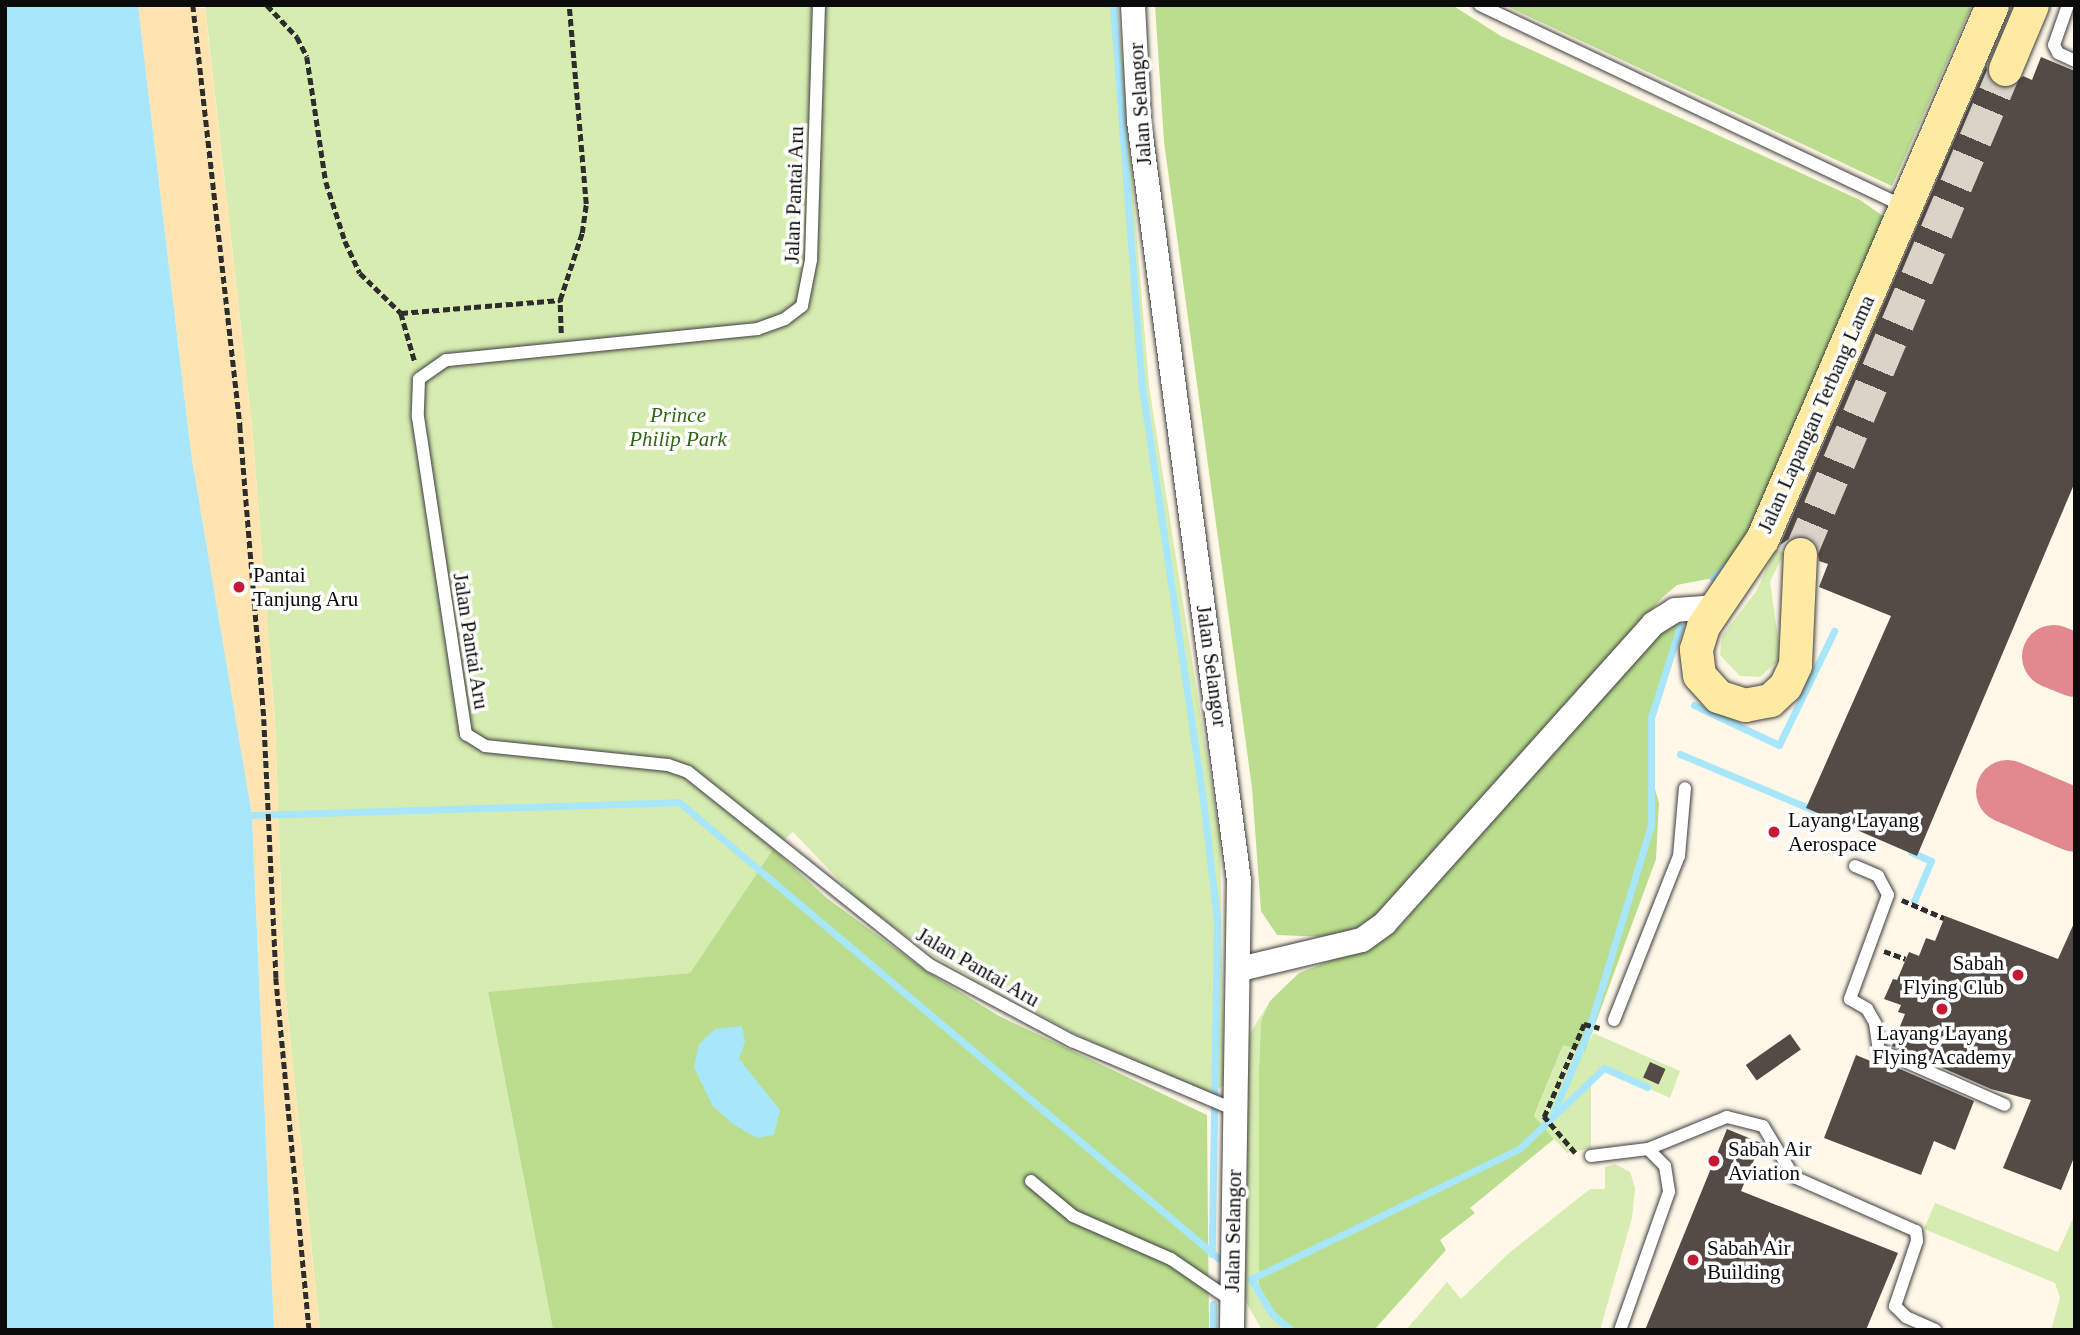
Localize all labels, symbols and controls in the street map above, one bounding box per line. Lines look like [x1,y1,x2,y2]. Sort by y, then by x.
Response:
street label: Jalan Selangor [1123,42,1157,166]
street label: Jalan Pantai Aru [779,125,809,265]
street label: Jalan Lapangan Terbang Lama [1752,291,1880,537]
park label: Prince Philip Park [629,402,727,452]
place label: Pantai Tanjung Aru [253,562,359,612]
street label: Jalan Pantai Aru [448,570,494,712]
marker: Pantai Tanjung Aru [231,579,247,595]
street label: Jalan Selangor [1191,603,1233,729]
place label: Layang Layang Aerospace [1788,807,1919,857]
marker: Layang Layang Aerospace [1766,824,1782,840]
street label: Jalan Pantai Aru [912,921,1044,1013]
place label: Sabah Flying Club [1903,950,2004,1000]
marker: Sabah Flying Club [2010,967,2026,983]
marker: Layang Layang Flying Academy [1934,1001,1950,1017]
place label: Layang Layang Flying Academy [1872,1020,2012,1070]
place label: Sabah Air Aviation [1728,1136,1813,1186]
marker: Sabah Air Aviation [1706,1153,1722,1169]
street label: Jalan Selangor [1219,1169,1247,1293]
place label: Sabah Air Building [1707,1235,1792,1285]
marker: Sabah Air Building [1685,1252,1701,1268]

